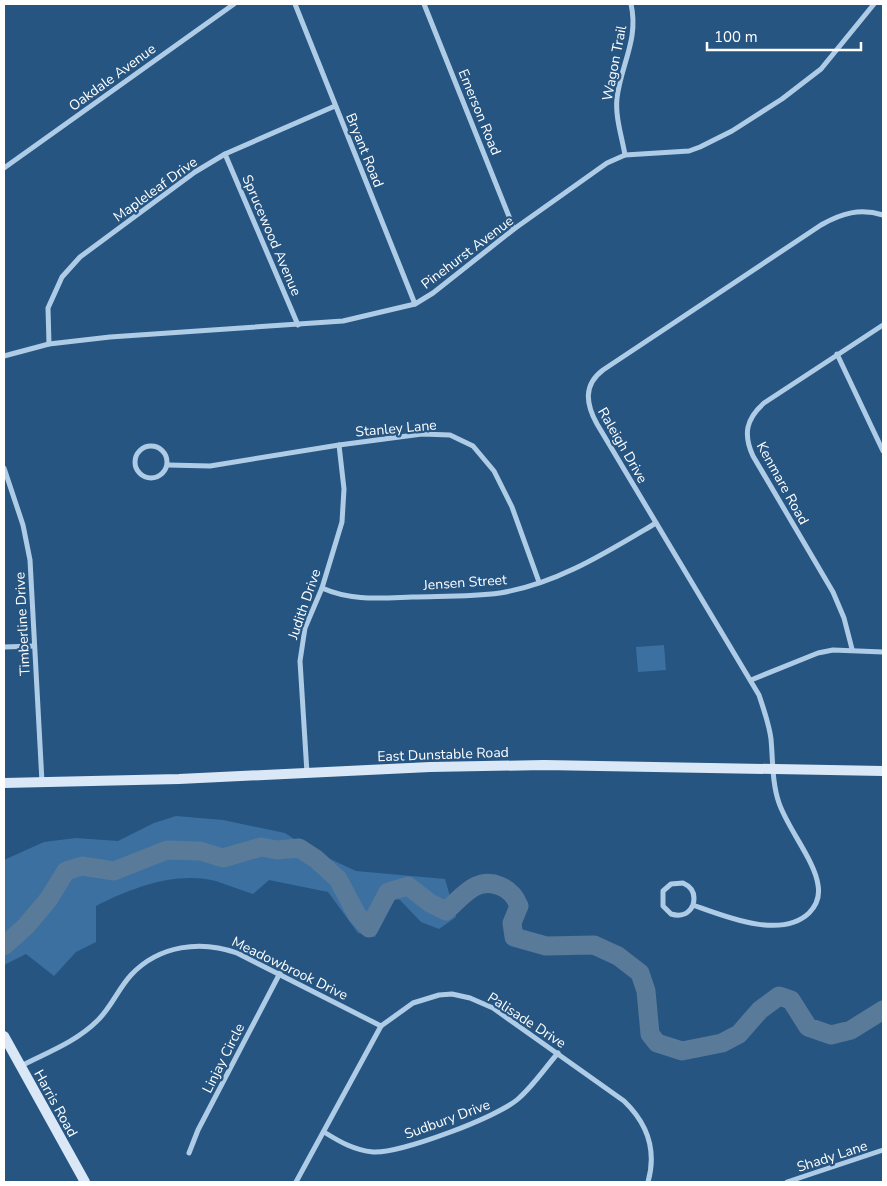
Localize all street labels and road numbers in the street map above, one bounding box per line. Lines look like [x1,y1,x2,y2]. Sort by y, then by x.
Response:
street label: Wagon Trail [598,23,631,103]
street label: Oakdale Avenue [65,39,160,115]
street label: Emerson Road [454,66,505,158]
street label: Bryant Road [341,110,388,190]
street label: Mapleleaf Drive [109,152,201,226]
street label: Sprucewood Avenue [237,172,306,299]
street label: Pinehurst Avenue [417,211,517,293]
street label: Raleigh Drive [593,404,652,487]
street label: Stanley Lane [355,415,437,442]
street label: Kenmare Road [752,438,813,528]
street label: Judith Drive [283,566,325,643]
street label: Jensen Street [422,570,508,595]
street label: Timberline Drive [10,572,35,676]
street label: East Dunstable Road [377,743,509,766]
street label: Meadowbrook Drive [229,932,351,1005]
street label: Palisade Drive [484,988,570,1053]
street label: Linjay Circle [198,1020,249,1096]
street label: Harris Road [29,1066,82,1140]
street label: Sudbury Drive [402,1095,493,1144]
street label: Shady Lane [794,1136,870,1177]

